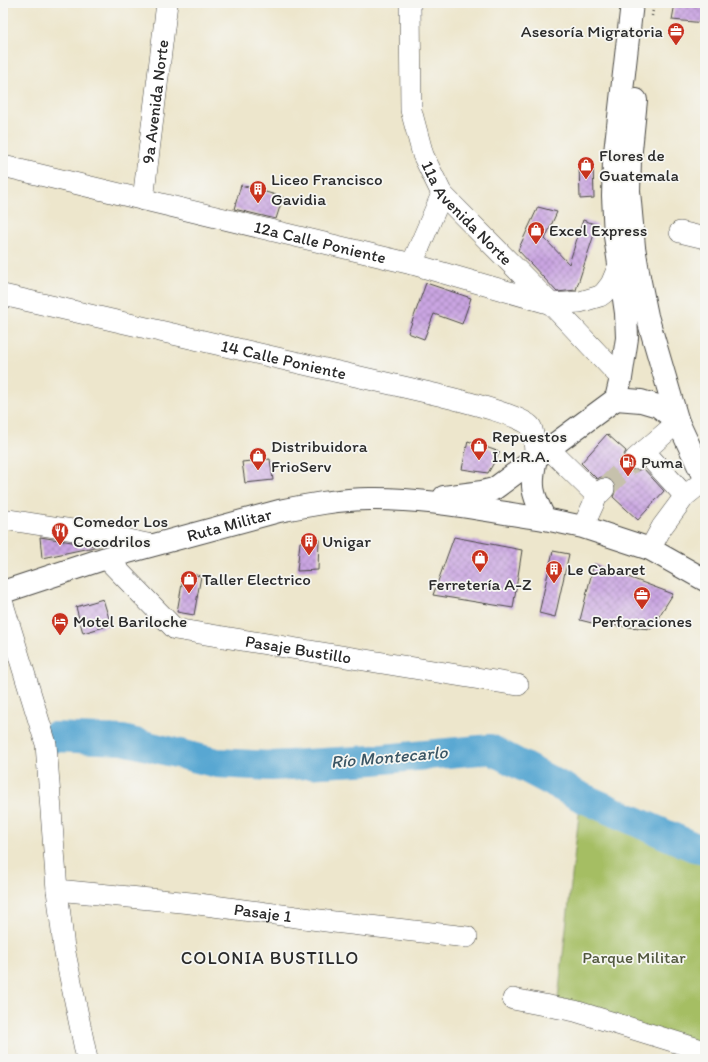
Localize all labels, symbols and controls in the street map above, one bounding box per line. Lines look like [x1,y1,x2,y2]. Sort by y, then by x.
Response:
place label: Asesoría Migratoria [521,21,663,41]
office icon: Asesoría Migratoria [666,21,686,46]
street label: 9a Avenida Norte [137,38,172,165]
place label: Flores de Guatemala [599,145,679,185]
shop icon: Flores de Guatemala [576,155,596,180]
street label: 11a Avenida Norte [417,157,517,269]
place label: Liceo Francisco Gavidia [271,169,383,209]
building icon: Liceo Francisco Gavidia [248,179,268,204]
street label: 12a Calle Poniente [252,216,388,267]
shop icon: Excel Express [526,220,546,245]
place label: Excel Express [549,220,647,240]
street label: 14 Calle Poniente [219,335,348,383]
place label: Repuestos I.M.R.A. [492,426,567,466]
place label: Distribuidora FrioServ [271,436,368,476]
shop icon: Repuestos I.M.R.A. [469,436,489,461]
shop icon: Distribuidora FrioServ [248,446,268,471]
fuel station icon: Puma [618,452,638,477]
place label: Puma [641,452,683,472]
street label: Ruta Militar [184,503,274,546]
place label: Comedor Los Cocodrilos [73,511,168,551]
restaurant icon: Comedor Los Cocodrilos [50,521,70,546]
building icon: Unigar [299,531,319,556]
place label: Unigar [322,531,371,551]
shop icon: Ferretería A-Z [470,548,490,573]
building icon: Le Cabaret [544,559,564,584]
place label: Le Cabaret [567,559,645,579]
shop icon: Taller Electrico [179,569,199,594]
place label: Taller Electrico [202,569,311,589]
place label: Ferretería A-Z [428,574,532,594]
office icon: Perforaciones [632,585,652,610]
hotel icon: Motel Bariloche [50,611,70,636]
place label: Motel Bariloche [73,611,187,631]
place label: Perforaciones [592,611,692,631]
street label: Pasaje Bustillo [244,631,353,668]
water label: Río Montecarlo [330,741,449,773]
street label: Pasaje 1 [233,899,293,926]
district label: COLONIA BUSTILLO [181,947,359,969]
park label: Parque Militar [582,947,686,967]

